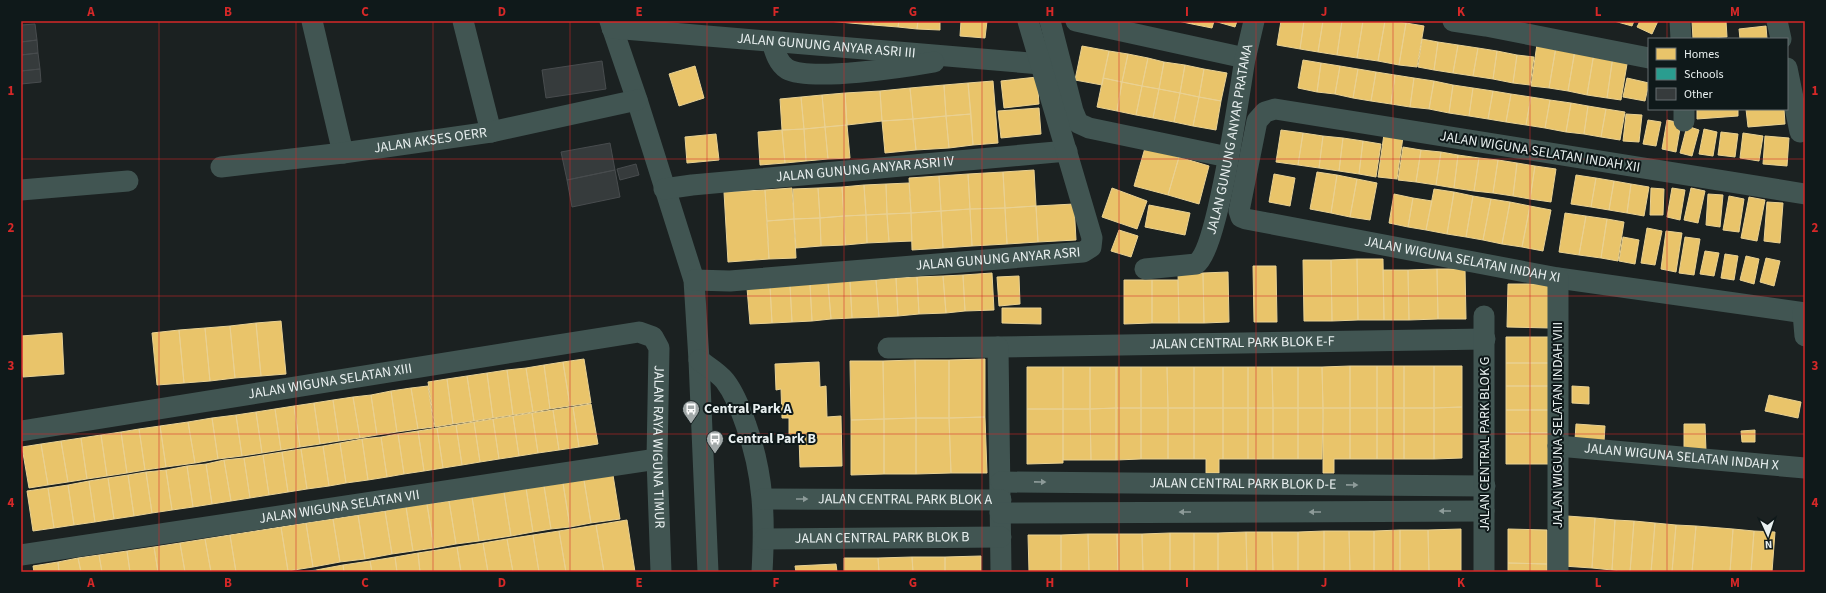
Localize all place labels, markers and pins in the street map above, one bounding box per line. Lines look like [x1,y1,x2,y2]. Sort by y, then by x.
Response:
bus stop icon: Central Park A [681,399,701,424]
place label: Central Park A [704,399,792,419]
bus stop icon: Central Park B [705,429,725,454]
place label: Central Park B [728,429,816,449]

